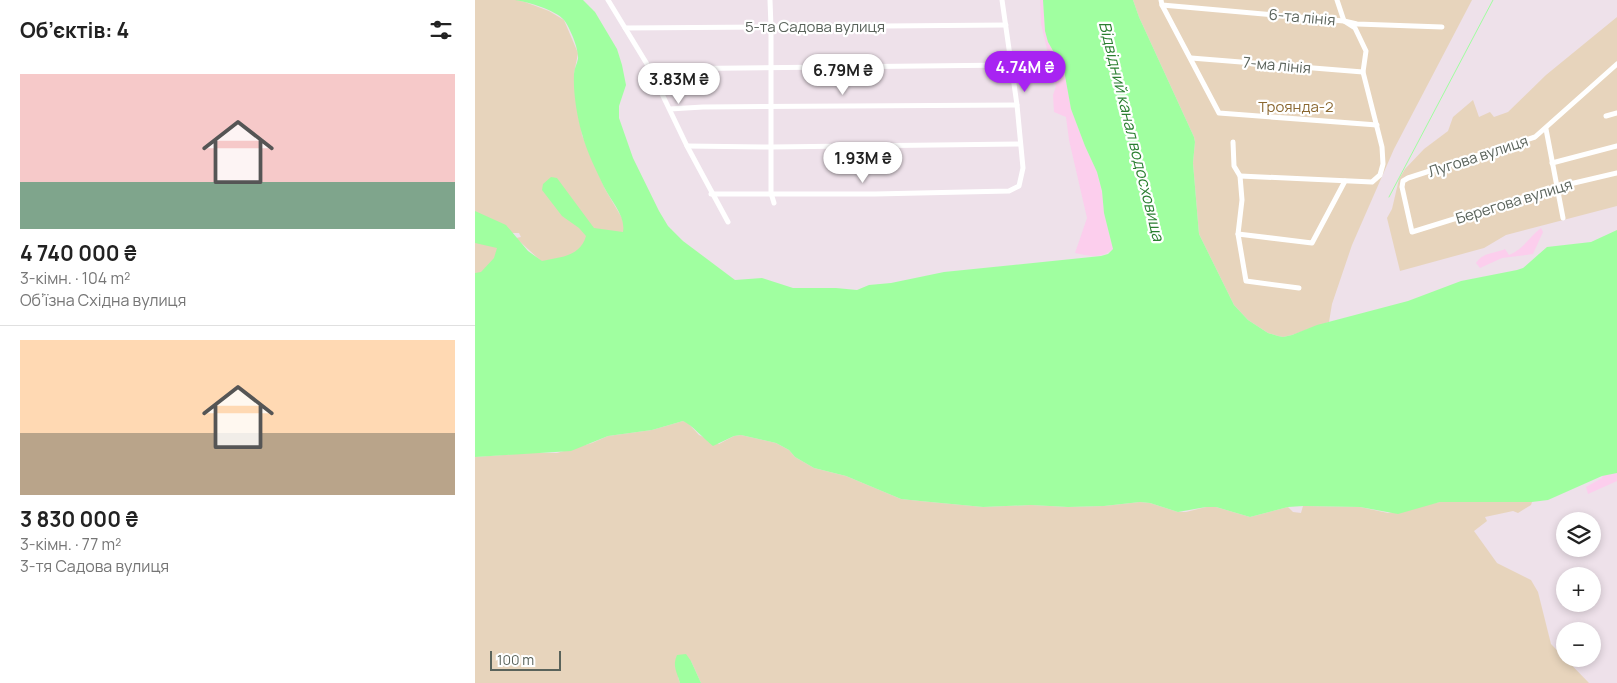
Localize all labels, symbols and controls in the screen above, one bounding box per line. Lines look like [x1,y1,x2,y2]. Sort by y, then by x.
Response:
street label: 6-та лінія [1268,4,1336,30]
text: Об’єктів: 4 [20,16,129,44]
icon: filters [427,16,455,44]
street label: 5-та Садова вулиця [745,16,885,37]
water label: Відвідний канал водосховища [1094,19,1170,244]
pin: 4.74M ₴ [979,51,1071,93]
street label: 7-ма лінія [1242,52,1312,78]
pin: 6.79M ₴ [797,54,889,96]
text: 4.74M ₴ [996,56,1054,78]
text: 6.79M ₴ [813,59,873,81]
pin: 3.83M ₴ [633,62,725,105]
text: 3.83M ₴ [649,68,709,90]
park label: Троянда-2 [1258,96,1334,117]
icon: home [193,107,283,197]
street label: Лугова вулиця [1425,130,1531,182]
pin: 1.93M ₴ [817,142,909,184]
text: 1.93M ₴ [834,147,892,169]
street label: Берегова вулиця [1453,173,1575,229]
text: 4 740 000 ₴ [20,239,137,267]
text: 3-кімн. · 104 m² [20,267,130,289]
text: Обʼїзна Східна вулиця [20,289,186,311]
icon: home [193,372,283,462]
text: 3 830 000 ₴ [20,505,138,533]
map controls [1556,512,1601,667]
button: layers [1556,512,1601,557]
text: 3-кімн. · 77 m² [20,533,122,555]
text: 3-тя Садова вулиця [20,555,169,577]
button: + [1556,567,1601,612]
button: − [1556,622,1601,667]
scale bar [490,648,561,671]
text: 100 m [497,650,534,669]

